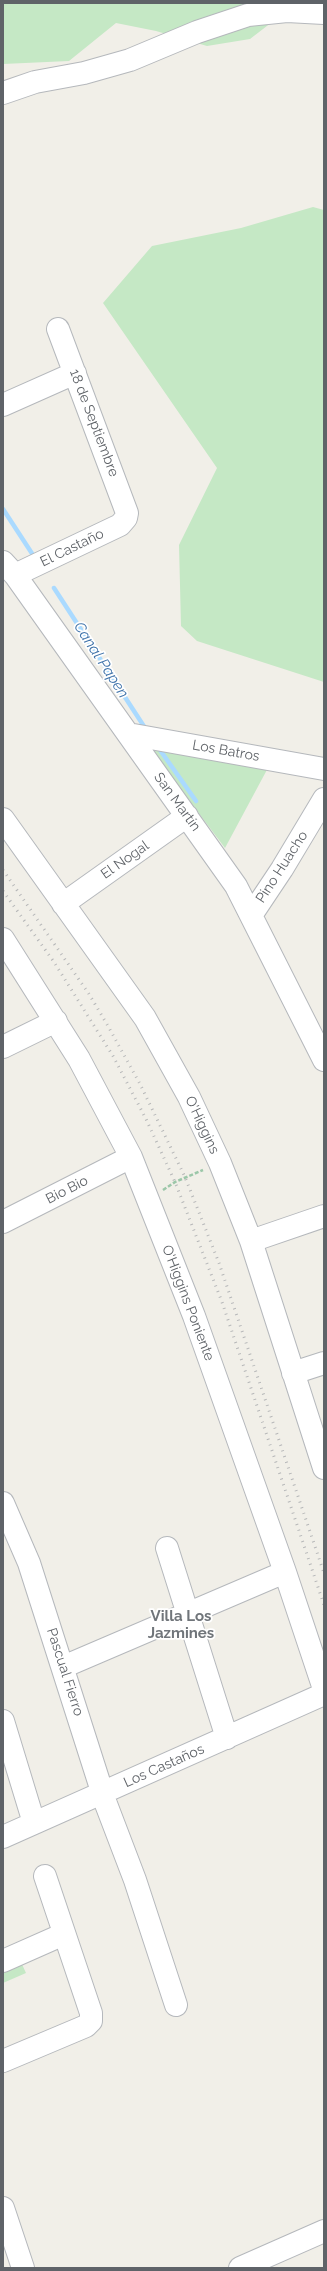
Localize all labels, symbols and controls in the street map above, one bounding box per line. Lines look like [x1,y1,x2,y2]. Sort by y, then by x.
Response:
street label: 18 de Septiembre [66,367,122,479]
street label: El Castaño [37,525,107,571]
water label: Canal Papen [70,619,132,701]
street label: Los Batros [191,737,261,765]
street label: San Martín [150,769,204,835]
street label: Pino Huacho [253,828,311,906]
street label: El Nogal [98,837,152,883]
street label: O'Higgins [181,1093,223,1157]
street label: Bio Bio [43,1172,91,1208]
street label: O'Higgins Poniente [158,1243,218,1363]
district label: Villa Los Jazmines [148,1607,214,1642]
street label: Pascual Fierro [43,1626,87,1718]
street label: Los Castaños [121,1741,207,1791]

